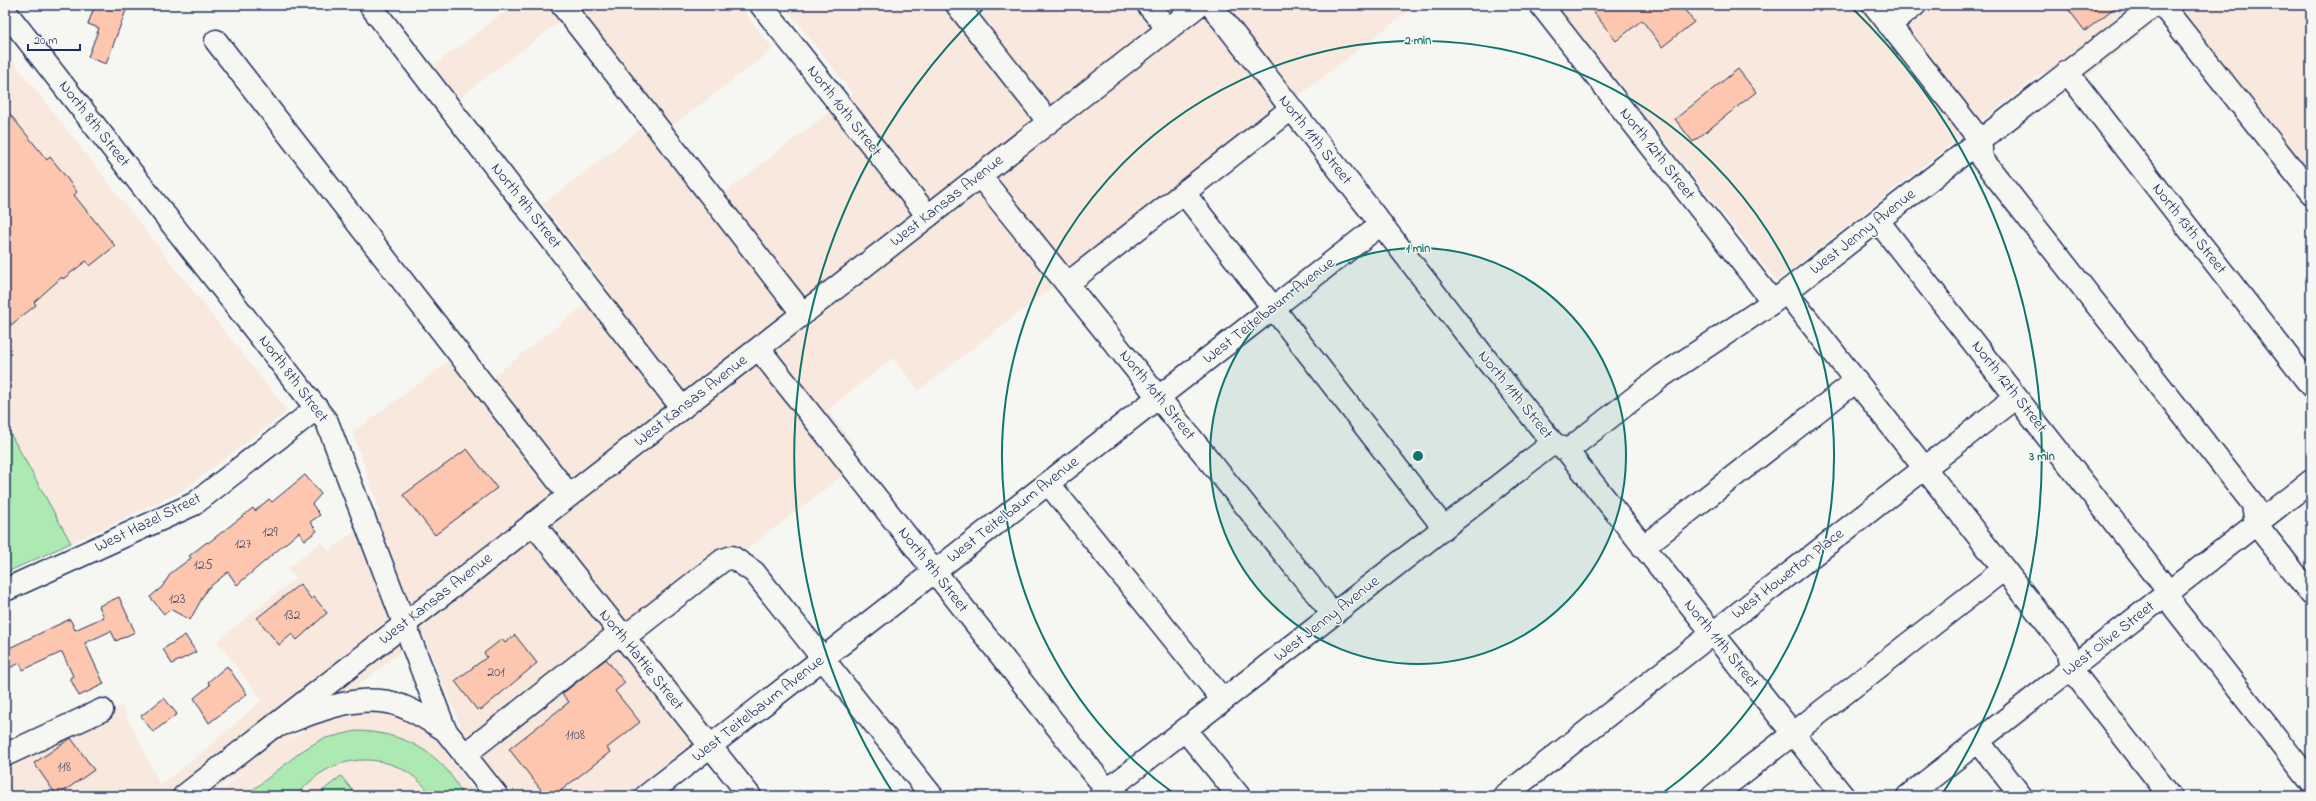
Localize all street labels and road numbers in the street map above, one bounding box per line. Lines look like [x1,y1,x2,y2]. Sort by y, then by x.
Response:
street label: North 10th Street [801,60,888,162]
street label: North 8th Street [52,75,136,173]
street label: North 11th Street [1272,90,1358,191]
street label: North 12th Street [1613,103,1701,206]
street label: West Kansas Avenue [885,149,1009,253]
street label: North 9th Street [485,158,568,255]
street label: North 13th Street [2146,178,2233,280]
street label: West Jenny Avenue [1805,182,1922,281]
street label: West Teitelbaum Avenue [1198,251,1341,370]
street label: North 8th Street [252,330,334,428]
street label: North 12th Street [1965,336,2053,439]
street label: North 10th Street [1113,345,1201,446]
street label: North 11th Street [1472,345,1559,445]
street label: West Kansas Avenue [629,349,753,453]
street label: West Teitelbaum Avenue [942,450,1085,569]
street label: West Hazel Street [91,487,206,559]
street label: North 9th Street [892,522,975,619]
street label: West Howerton Place [1727,522,1850,626]
street label: West Kansas Avenue [374,547,498,651]
street label: West Jenny Avenue [1269,569,1386,668]
street label: North 11th Street [1678,594,1765,694]
street label: West Olive Street [2058,595,2161,683]
street label: North Hattie Street [593,604,690,716]
street label: West Teitelbaum Avenue [687,649,830,768]

